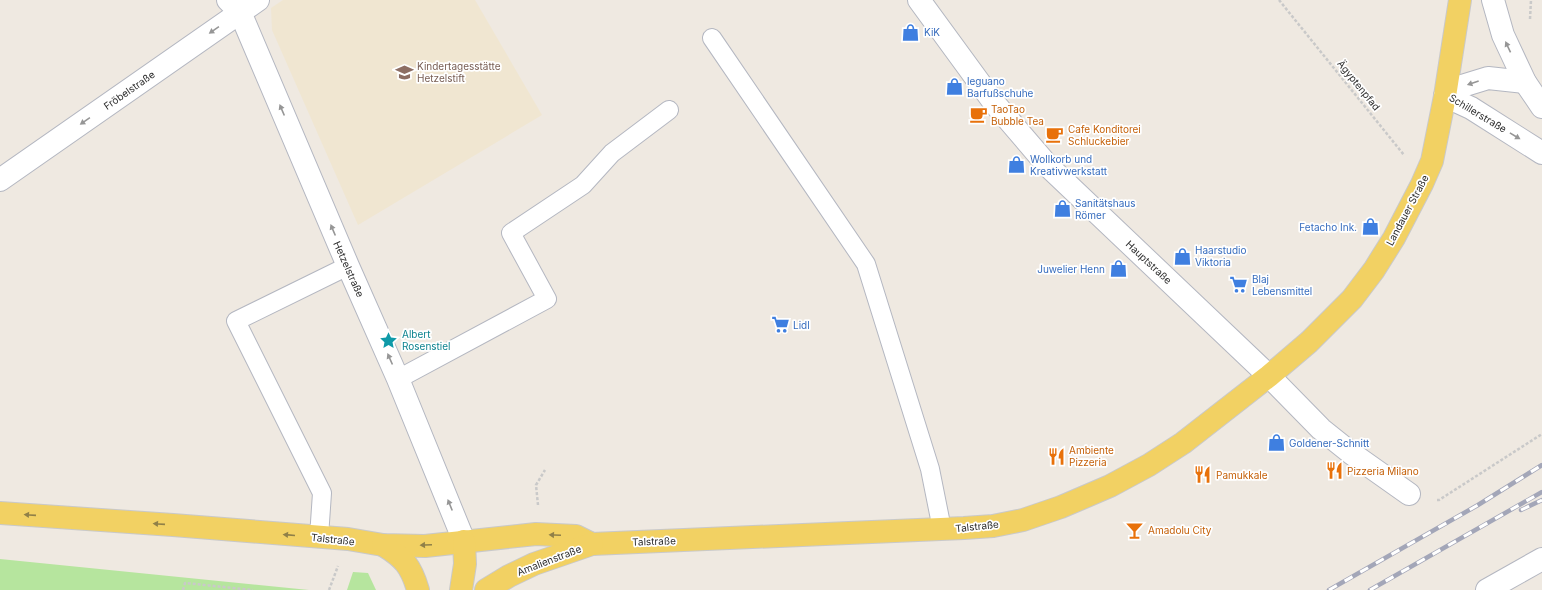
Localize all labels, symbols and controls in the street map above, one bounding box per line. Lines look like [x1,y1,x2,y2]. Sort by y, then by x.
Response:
shop icon: KiK [901,22,921,42]
one-way arrow [209,26,220,34]
place label: KiK [924,26,940,38]
one-way arrow [1505,41,1511,52]
street label: Ägyptenpfad [1335,57,1383,113]
place label: Kindertagesstätte Hetzelstift [417,60,501,84]
school or university icon: Kindertagesstätte Hetzelstift [394,62,414,82]
street label: Fröbelstraße [101,68,157,112]
place label: leguano Barfußschuhe [967,75,1034,99]
shop icon: leguano Barfußschuhe [944,77,964,97]
one-way arrow [1467,80,1479,86]
street label: Schillerstraße [1447,91,1509,135]
place label: TaoTao Bubble Tea [991,103,1044,127]
one-way arrow [279,105,285,116]
cafe icon: TaoTao Bubble Tea [968,105,988,125]
one-way arrow [79,117,90,125]
place label: Cafe Konditorei Schluckebier [1068,123,1141,147]
cafe icon: Cafe Konditorei Schluckebier [1045,125,1065,145]
one-way arrow [1509,132,1521,139]
place label: Wollkorb und Kreativwerkstatt [1030,153,1108,177]
shop icon: Wollkorb und Kreativwerkstatt [1007,155,1027,175]
street label: Landauer Straße [1383,172,1431,247]
place label: Sanitätshaus Römer [1075,197,1135,221]
shop icon: Sanitätshaus Römer [1052,199,1072,219]
shop icon: Fetacho Ink. [1360,217,1380,237]
place label: Fetacho Ink. [1299,221,1357,233]
one-way arrow [329,224,336,236]
street label: Hauptstraße [1124,238,1174,286]
street label: Hetzelstraße [331,239,367,299]
place label: Haarstudio Viktoria [1195,244,1246,268]
shop icon: Haarstudio Viktoria [1172,246,1192,266]
shop icon: Juwelier Henn [1108,259,1128,279]
place label: Juwelier Henn [1037,263,1105,275]
place label: Blaj Lebensmittel [1252,273,1312,297]
supermarket icon: Blaj Lebensmittel [1229,275,1249,295]
supermarket icon: Lidl [770,315,790,335]
place label: Lidl [793,319,810,331]
place label: Albert Rosenstiel [402,328,451,352]
place icon: Albert Rosenstiel [379,330,399,350]
one-way arrow [386,353,392,365]
shop icon: Goldener-Schnitt [1266,433,1286,453]
place label: Goldener-Schnitt [1289,437,1370,449]
place label: Ambiente Pizzeria [1069,444,1114,468]
restaurant icon: Ambiente Pizzeria [1046,446,1066,466]
restaurant icon: Pizzeria Milano [1324,461,1344,481]
restaurant icon: Pamukkale [1193,465,1213,485]
place label: Pizzeria Milano [1347,465,1419,477]
place label: Pamukkale [1216,469,1268,481]
one-way arrow [446,499,452,511]
one-way arrow [24,512,36,519]
street label: Talstraße [955,518,1000,534]
one-way arrow [153,520,165,527]
bar icon: Amadolu City [1125,520,1145,540]
place label: Amadolu City [1148,524,1212,536]
one-way arrow [283,531,295,538]
street label: Talstraße [311,531,356,547]
one-way arrow [548,532,561,538]
street label: Talstraße [632,534,676,548]
one-way arrow [420,542,432,549]
street label: Amalienstraße [515,542,583,578]

